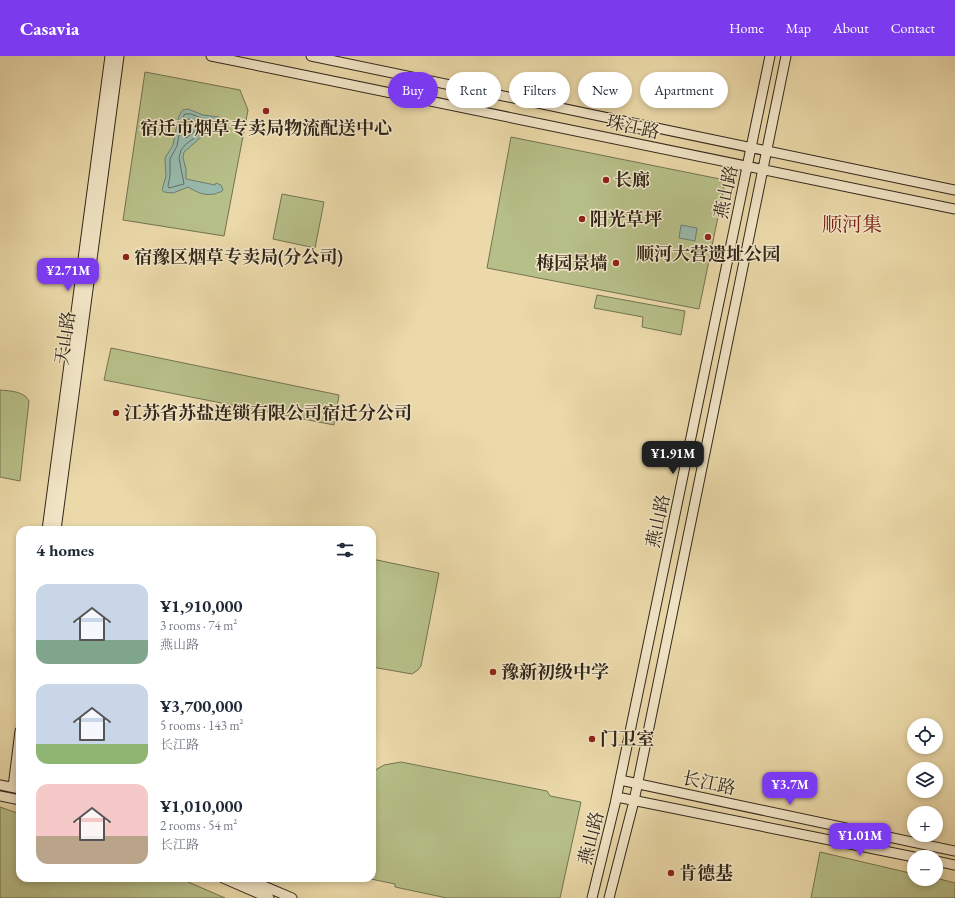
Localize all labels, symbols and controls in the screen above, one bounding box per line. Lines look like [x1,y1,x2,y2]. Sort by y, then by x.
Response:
text: Casavia [20,16,79,41]
text: Home [729,19,764,37]
text: Map [786,19,811,37]
text: About [833,19,869,37]
text: Contact [891,19,935,37]
chip: Buy [388,72,438,108]
chip: Rent [446,72,501,108]
chip: Filters [509,72,570,108]
chip: New [578,72,632,108]
chip: Apartment [640,72,728,108]
marker: 宿迁市烟草专卖局物流配送中心 [261,106,271,116]
street label: 珠江路 [604,110,662,143]
place label: 宿迁市烟草专卖局物流配送中心 [140,116,392,139]
street label: 燕山路 [709,163,742,221]
place label: 长廊 [614,168,650,191]
marker: 长廊 [601,175,611,185]
place label: 阳光草坪 [590,207,663,230]
district label: 顺河集 [822,211,882,237]
marker: 阳光草坪 [577,214,587,224]
marker: 顺河大营遗址公园 [703,232,713,242]
place label: 顺河大营遗址公园 [636,242,780,265]
place label: 宿豫区烟草专卖局(分公司) [134,245,343,268]
place label: 梅园景墙 [536,251,608,274]
marker: 宿豫区烟草专卖局(分公司) [121,252,131,262]
pin: ¥2.71M [35,258,101,292]
marker: 梅园景墙 [611,258,621,268]
text: ¥2.71M [46,262,90,279]
street label: 天山路 [49,310,80,366]
place label: 江苏省苏盐连锁有限公司宿迁分公司 [124,401,412,424]
marker: 江苏省苏盐连锁有限公司宿迁分公司 [111,408,121,418]
pin: ¥1.91M [640,441,706,475]
text: ¥1.91M [651,445,695,462]
street label: 燕山路 [641,492,674,550]
text: 4 homes [36,539,94,561]
icon: filters [334,539,356,561]
text: ¥1,910,000 [160,595,242,617]
icon: home [68,600,116,648]
text: 3 rooms · 74 m² [160,617,237,634]
text: 燕山路 [160,636,199,653]
place label: 豫新初级中学 [501,660,609,683]
marker: 豫新初级中学 [488,667,498,677]
text: ¥3,700,000 [160,695,242,717]
icon: home [68,700,116,748]
text: 5 rooms · 143 m² [160,717,244,734]
map controls [907,718,943,886]
button: locate [907,718,943,754]
place label: 门卫室 [600,727,654,750]
marker: 门卫室 [587,734,597,744]
text: 长江路 [160,736,199,753]
button: layers [907,762,943,798]
street label: 长江路 [680,766,738,799]
pin: ¥3.7M [762,772,818,806]
text: ¥3.7M [771,776,809,793]
text: ¥1,010,000 [160,795,242,817]
icon: home [68,800,116,848]
button: + [907,806,943,842]
street label: 燕山路 [573,809,608,867]
text: 2 rooms · 54 m² [160,817,237,834]
pin: ¥1.01M [827,823,893,857]
text: ¥1.01M [838,827,882,844]
text: 长江路 [160,836,199,853]
button: − [907,850,943,886]
place label: 肯德基 [679,861,733,884]
marker: 肯德基 [666,868,676,878]

